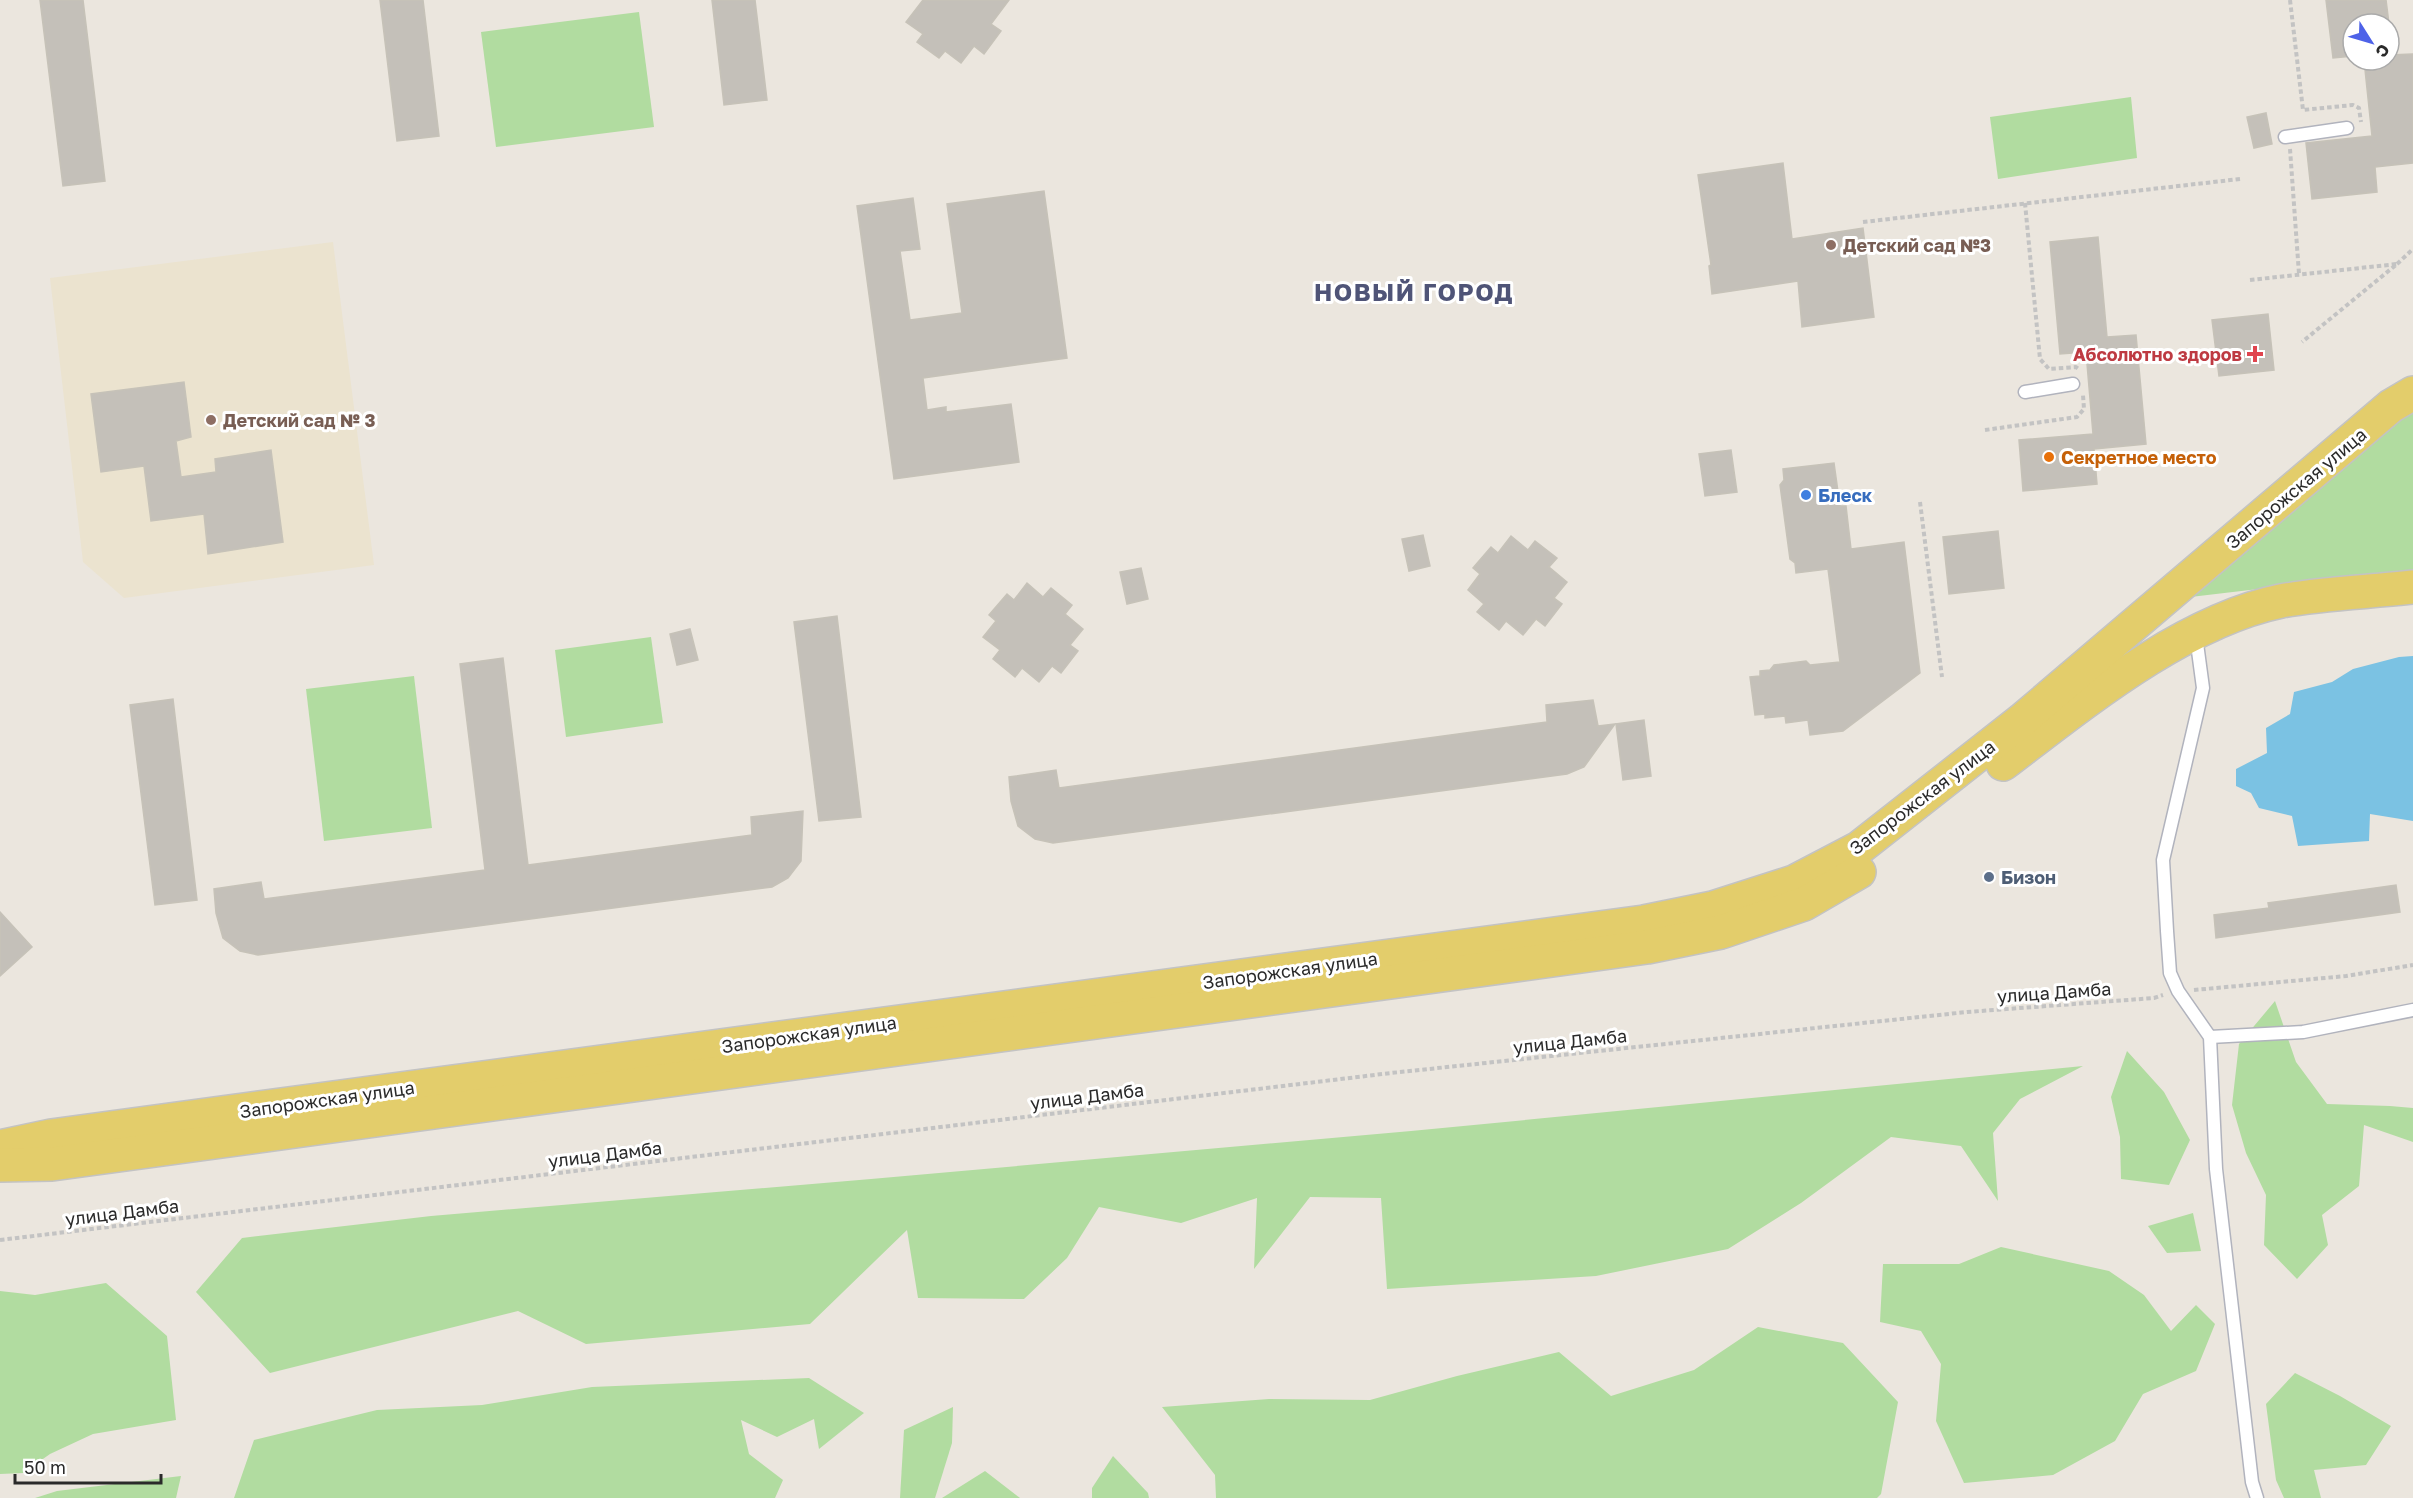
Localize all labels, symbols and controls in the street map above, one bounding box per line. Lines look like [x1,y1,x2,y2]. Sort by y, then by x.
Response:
north arrow [2341,12,2401,72]
text: С [2372,40,2394,62]
place label: Детский сад №3 [1843,234,1991,256]
marker: Детский сад №3 [1824,238,1838,252]
district label: НОВЫЙ ГОРОД [1314,277,1514,306]
place label: Абсолютно здоров [2073,343,2242,365]
marker: Абсолютно здоров [2246,345,2264,363]
place label: Детский сад № 3 [223,409,375,431]
marker: Детский сад № 3 [204,413,218,427]
street label: Запорожская улица [2221,423,2371,553]
place label: Секретное место [2061,446,2217,468]
marker: Секретное место [2042,450,2056,464]
place label: Блеск [1818,484,1873,506]
marker: Блеск [1799,488,1813,502]
street label: Запорожская улица [1845,735,1999,859]
place label: Бизон [2001,866,2056,888]
marker: Бизон [1982,870,1996,884]
street label: Запорожская улица [1201,947,1379,993]
street label: улица Дамба [1996,977,2112,1007]
street label: Запорожская улица [720,1011,898,1057]
street label: улица Дамба [1512,1024,1628,1058]
street label: Запорожская улица [238,1076,416,1122]
street label: улица Дамба [1029,1078,1145,1114]
street label: улица Дамба [547,1136,663,1172]
street label: улица Дамба [64,1194,180,1230]
scale bar [15,1447,160,1485]
text: 50 m [24,1456,66,1478]

